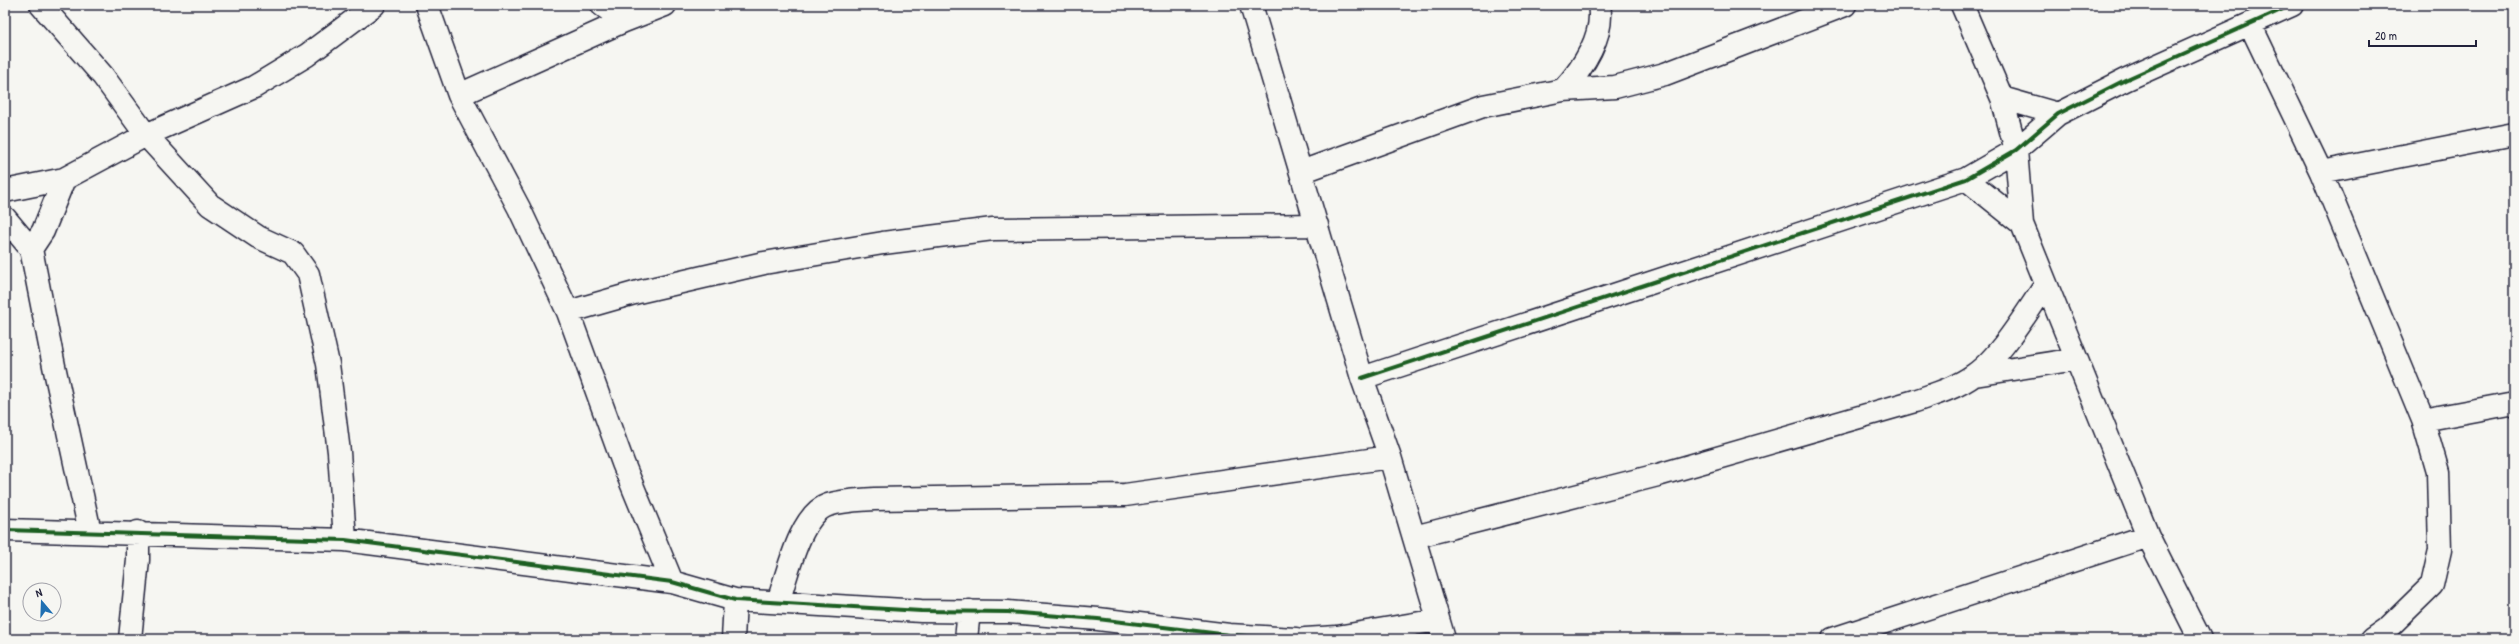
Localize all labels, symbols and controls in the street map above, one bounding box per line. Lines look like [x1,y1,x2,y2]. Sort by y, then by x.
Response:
scale bar [2369,22,2476,48]
text: 20 m [2375,27,2397,44]
north arrow [22,582,62,622]
text: N [34,585,44,600]

